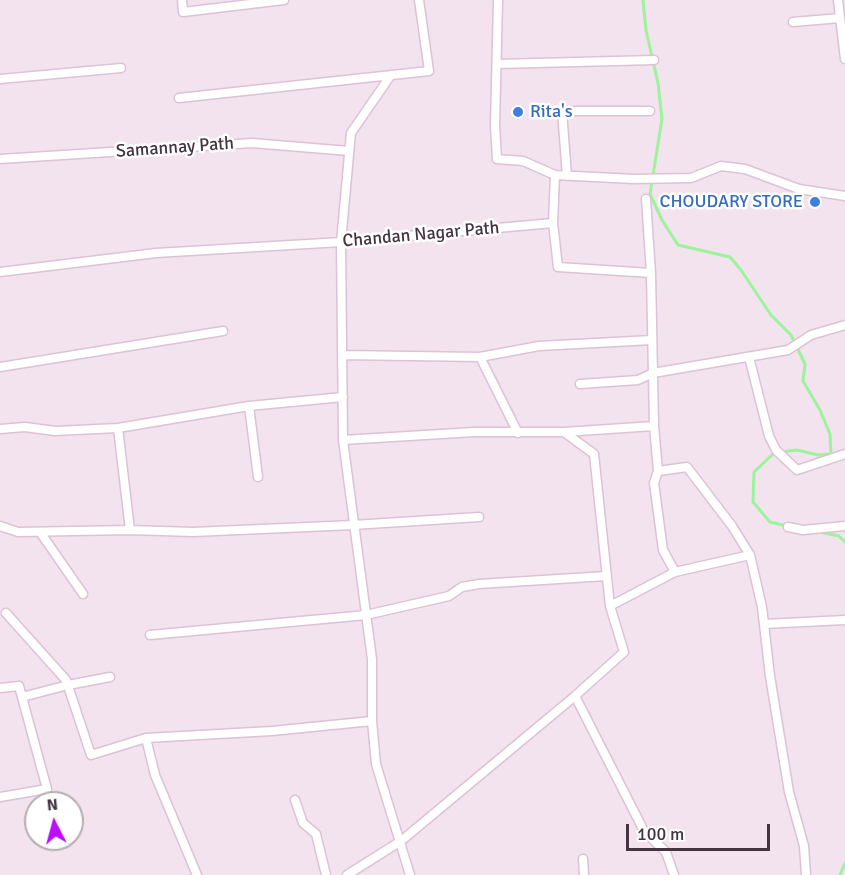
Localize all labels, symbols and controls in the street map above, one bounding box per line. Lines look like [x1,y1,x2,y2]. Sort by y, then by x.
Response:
place label: Rita's [530,101,573,123]
marker: Rita's [511,105,525,119]
street label: Samannay Path [115,133,235,163]
place label: CHOUDARY STORE [660,191,803,213]
marker: CHOUDARY STORE [808,195,822,209]
street label: Chandan Nagar Path [342,217,500,253]
north arrow [24,791,84,851]
text: N [46,795,59,816]
scale bar [629,812,773,850]
text: 100 m [637,823,684,845]

